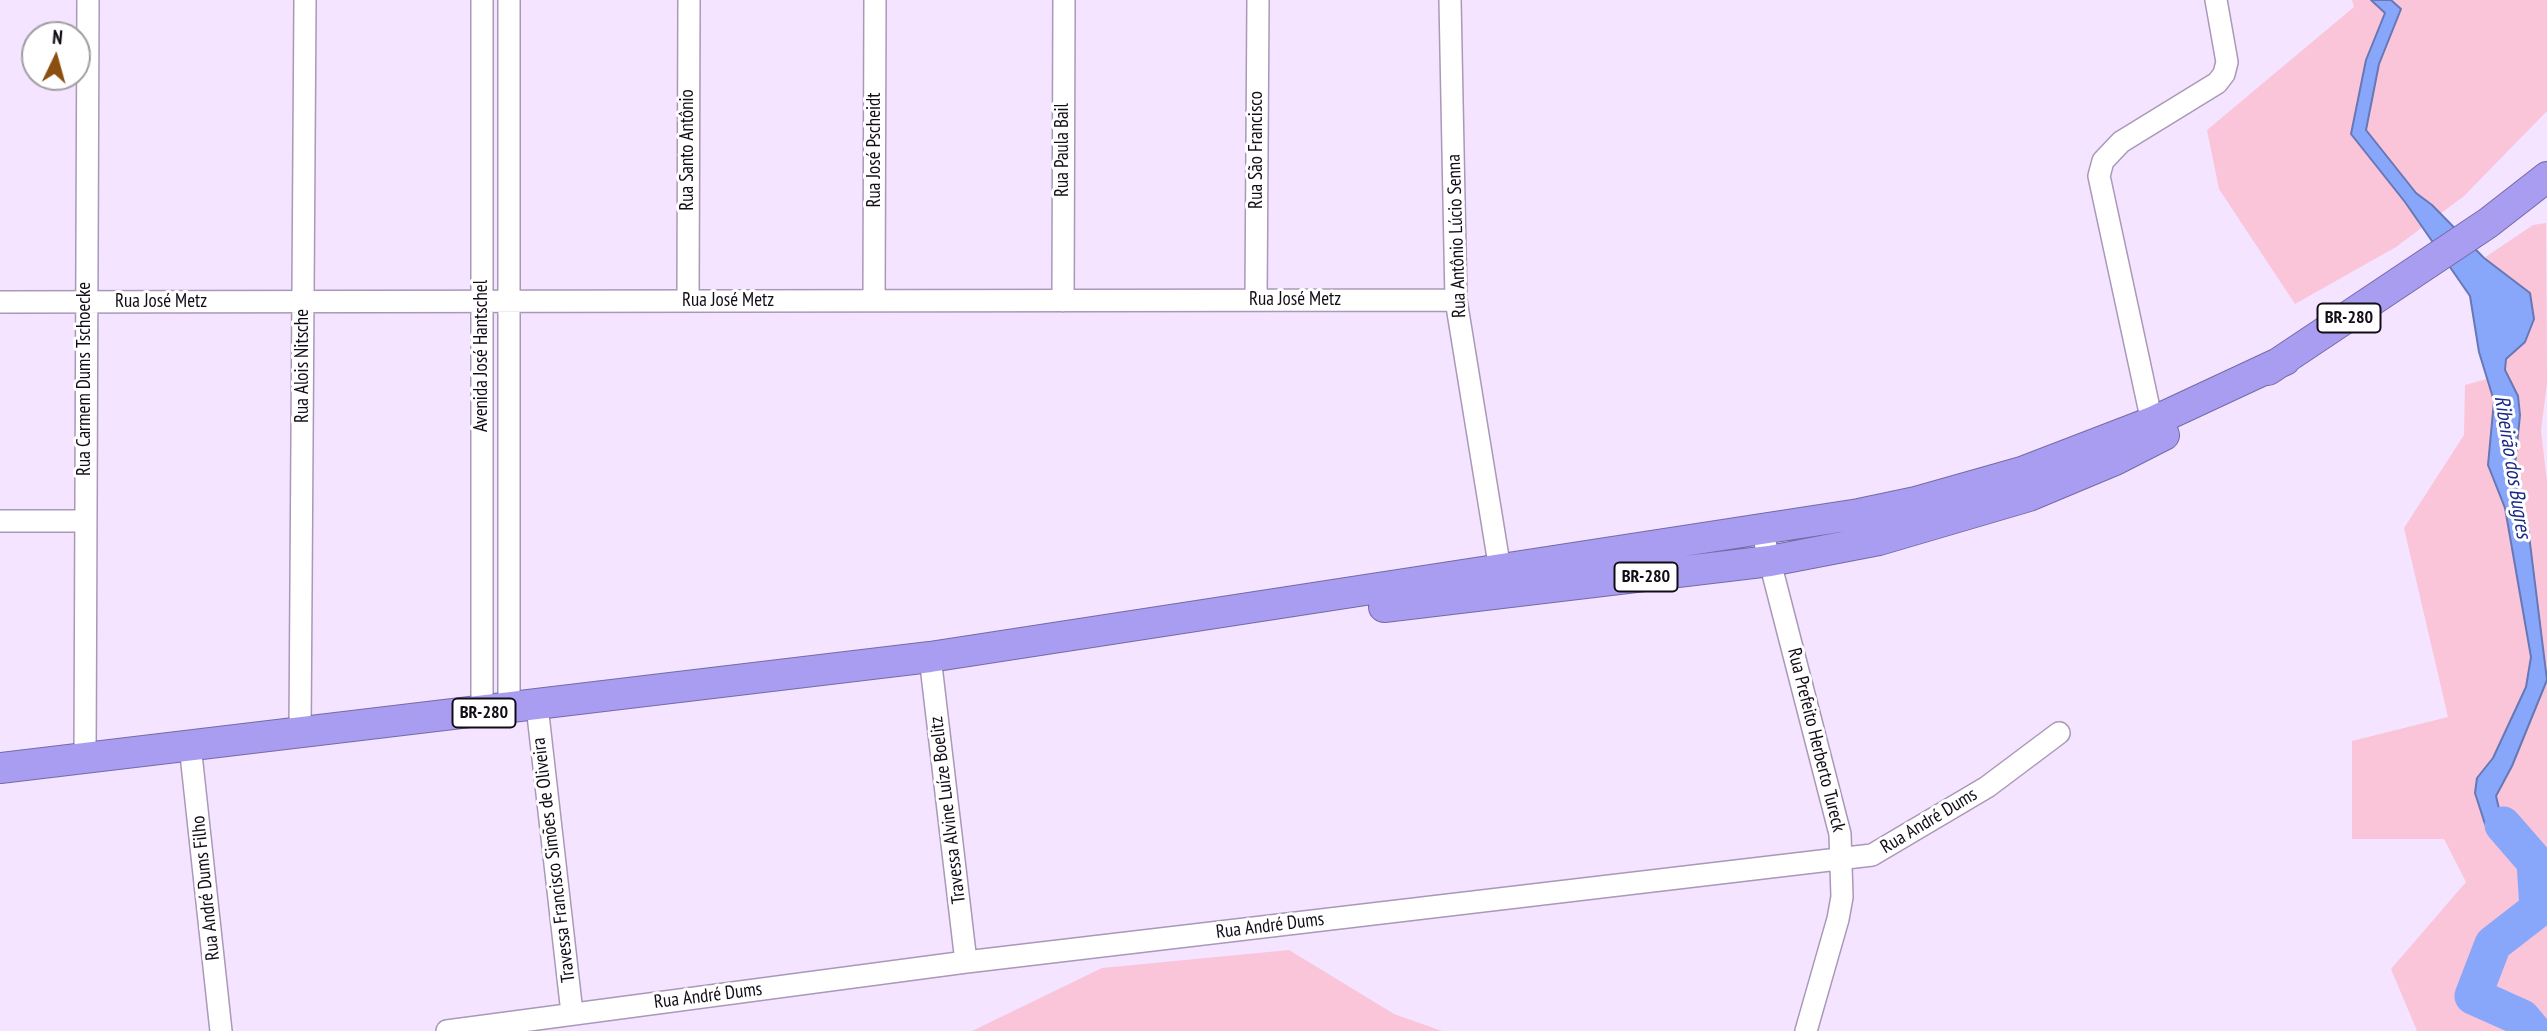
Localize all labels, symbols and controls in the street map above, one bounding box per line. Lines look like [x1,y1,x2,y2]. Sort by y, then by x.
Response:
north arrow [21,21,91,91]
text: N [51,25,64,49]
street label: Rua Santo Antônio [677,89,699,211]
street label: Rua São Francisco [1246,91,1268,209]
street label: Rua José Pscheidt [864,92,886,208]
street label: Rua Paula Bail [1052,103,1074,197]
street label: Rua Antônio Lúcio Senna [1443,154,1471,318]
street label: Avenida José Hantschel [471,280,493,432]
street label: Rua Carmem Dums Tschoecke [74,282,96,476]
street label: Rua José Metz [1249,289,1341,311]
street label: Rua José Metz [682,290,774,312]
street label: Rua José Metz [115,291,207,313]
road number: BR-280 [2318,304,2380,332]
street label: Rua Alois Nitsche [292,309,314,423]
water label: Ribeirão dos Bugres [2488,394,2536,540]
road number: BR-280 [1614,562,1678,592]
street label: Rua Prefeito Herberto Tureck [1782,646,1850,834]
road number: BR-280 [452,698,516,728]
street label: Travessa Alvine Luíze Boelitz [925,715,971,905]
street label: Travessa Francisco Simões de Oliveira [528,736,580,984]
street label: Rua André Dums [1877,783,1981,859]
street label: Rua André Dums Filho [187,814,225,962]
street label: Rua André Dums [1215,908,1325,944]
street label: Rua André Dums [653,978,763,1014]

